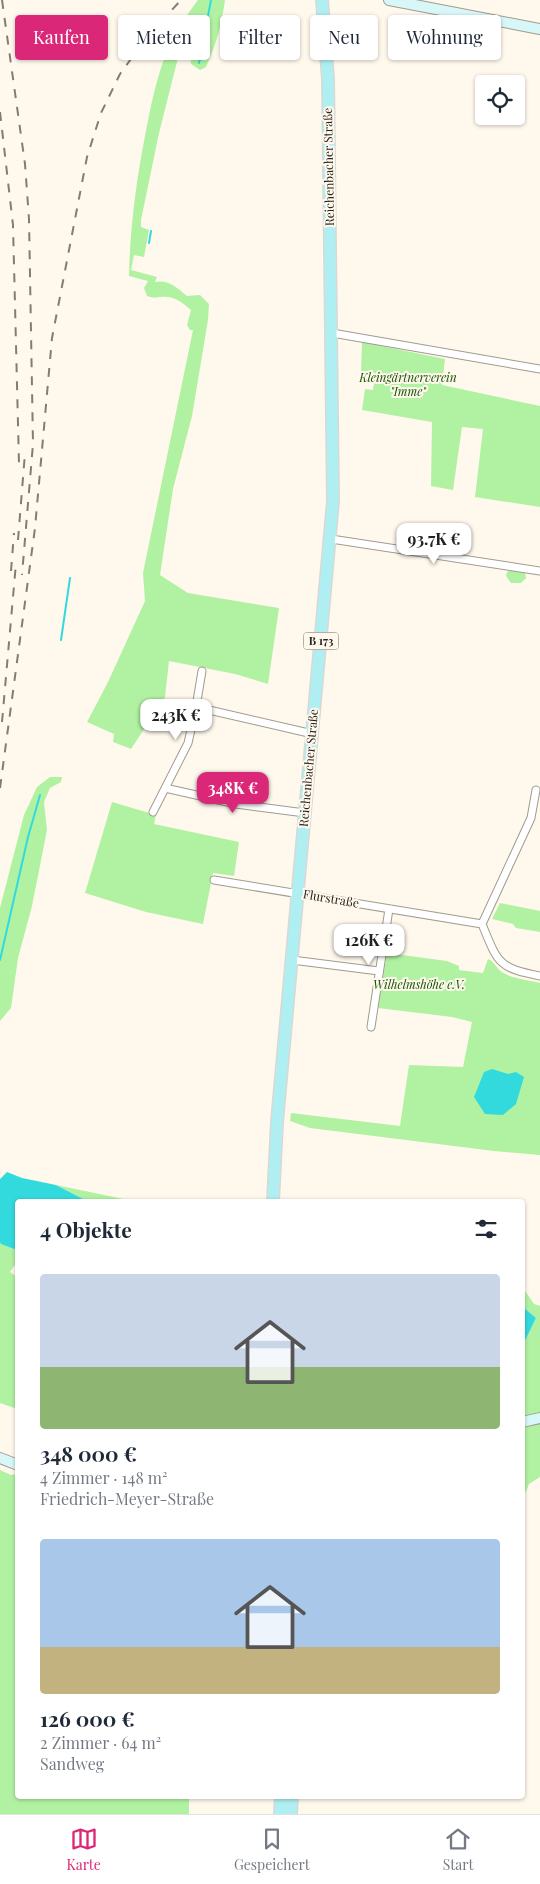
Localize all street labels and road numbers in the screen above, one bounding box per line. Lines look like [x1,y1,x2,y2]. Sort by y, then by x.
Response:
street label: Reichenbacher Straße [319,108,337,226]
road number: B 173 [304,632,338,649]
street label: Reichenbacher Straße [295,708,321,828]
street label: Flurstraße [302,885,360,911]

